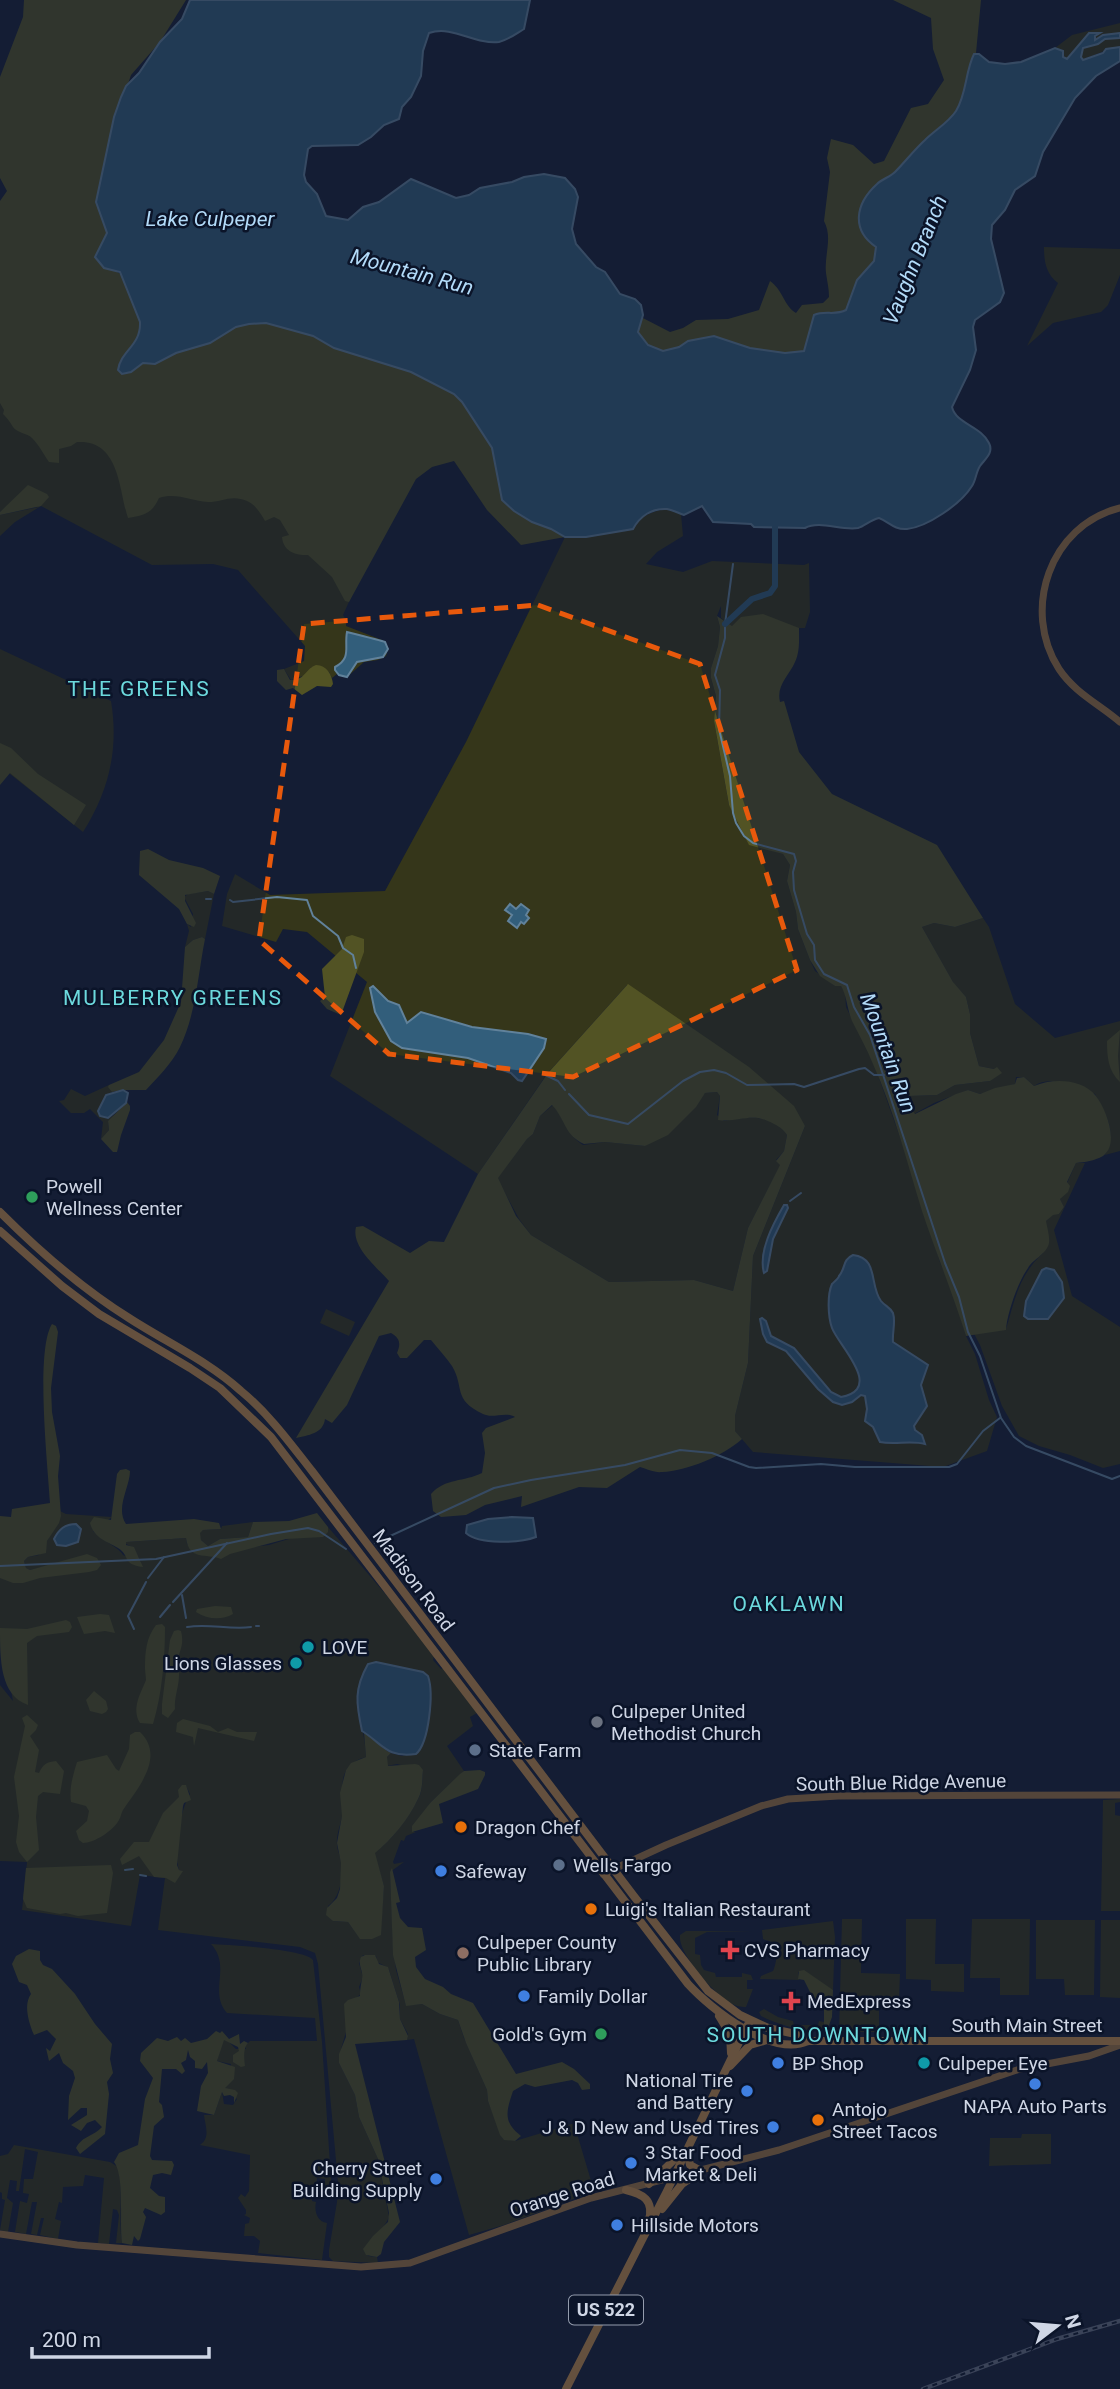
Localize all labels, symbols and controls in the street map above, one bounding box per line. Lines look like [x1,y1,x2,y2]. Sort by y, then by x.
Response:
water label: Vaughn Branch [878,192,952,328]
water label: Lake Culpeper [146,207,276,231]
water label: Mountain Run [348,244,476,300]
district label: THE GREENS [67,677,211,701]
district label: MULBERRY GREENS [63,986,283,1010]
water label: Mountain Run [855,990,921,1116]
place label: Powell Wellness Center [46,1175,183,1220]
marker: Powell Wellness Center [24,1189,40,1205]
street label: Madison Road [368,1525,459,1636]
district label: OAKLAWN [732,1592,846,1616]
place label: LOVE [322,1636,368,1659]
marker: LOVE [300,1639,316,1655]
place label: Lions Glasses [164,1652,282,1675]
marker: Lions Glasses [288,1655,304,1671]
place label: Culpeper United Methodist Church [611,1700,761,1745]
marker: Culpeper United Methodist Church [589,1714,605,1730]
place label: State Farm [489,1739,581,1762]
marker: State Farm [467,1742,483,1758]
street label: South Blue Ridge Avenue [796,1769,1006,1796]
place label: Dragon Chef [475,1816,580,1839]
marker: Dragon Chef [453,1819,469,1835]
place label: Wells Fargo [573,1854,672,1877]
marker: Wells Fargo [551,1857,567,1873]
place label: Safeway [455,1860,527,1883]
marker: Safeway [433,1863,449,1879]
place label: Luigi's Italian Restaurant [605,1898,811,1921]
marker: Luigi's Italian Restaurant [583,1901,599,1917]
place label: Culpeper County Public Library [477,1931,616,1976]
place label: CVS Pharmacy [744,1939,870,1962]
marker: CVS Pharmacy [722,1942,738,1958]
marker: Culpeper County Public Library [455,1945,471,1961]
place label: Family Dollar [538,1985,648,2008]
marker: Family Dollar [516,1988,532,2004]
place label: MedExpress [807,1990,911,2013]
marker: MedExpress [781,1991,801,2011]
street label: South Main Street [952,2014,1102,2037]
place label: Gold's Gym [492,2023,587,2046]
district label: SOUTH DOWNTOWN [706,2023,930,2047]
marker: Gold's Gym [593,2026,609,2042]
place label: BP Shop [792,2052,864,2075]
place label: Culpeper Eye [938,2052,1048,2075]
marker: BP Shop [770,2055,786,2071]
marker: Culpeper Eye [916,2055,932,2071]
place label: National Tire and Battery [625,2069,733,2114]
marker: NAPA Auto Parts [1027,2076,1043,2092]
marker: National Tire and Battery [739,2083,755,2099]
place label: NAPA Auto Parts [963,2095,1107,2118]
place label: Antojo Street Tacos [832,2098,938,2143]
marker: Antojo Street Tacos [810,2112,826,2128]
place label: J & D New and Used Tires [542,2116,759,2139]
marker: J & D New and Used Tires [765,2119,781,2135]
place label: 3 Star Food Market & Deli [645,2141,757,2186]
marker: 3 Star Food Market & Deli [623,2155,639,2171]
place label: Cherry Street Building Supply [293,2157,422,2202]
street label: Orange Road [507,2167,618,2222]
marker: Cherry Street Building Supply [428,2171,444,2187]
place label: Hillside Motors [631,2214,759,2237]
marker: Hillside Motors [609,2217,625,2233]
north arrow [1022,2291,1092,2361]
road number: US 522 [569,2296,643,2324]
text: N [1060,2312,1086,2331]
scale bar [32,2316,208,2360]
text: 200 m [42,2328,101,2352]

